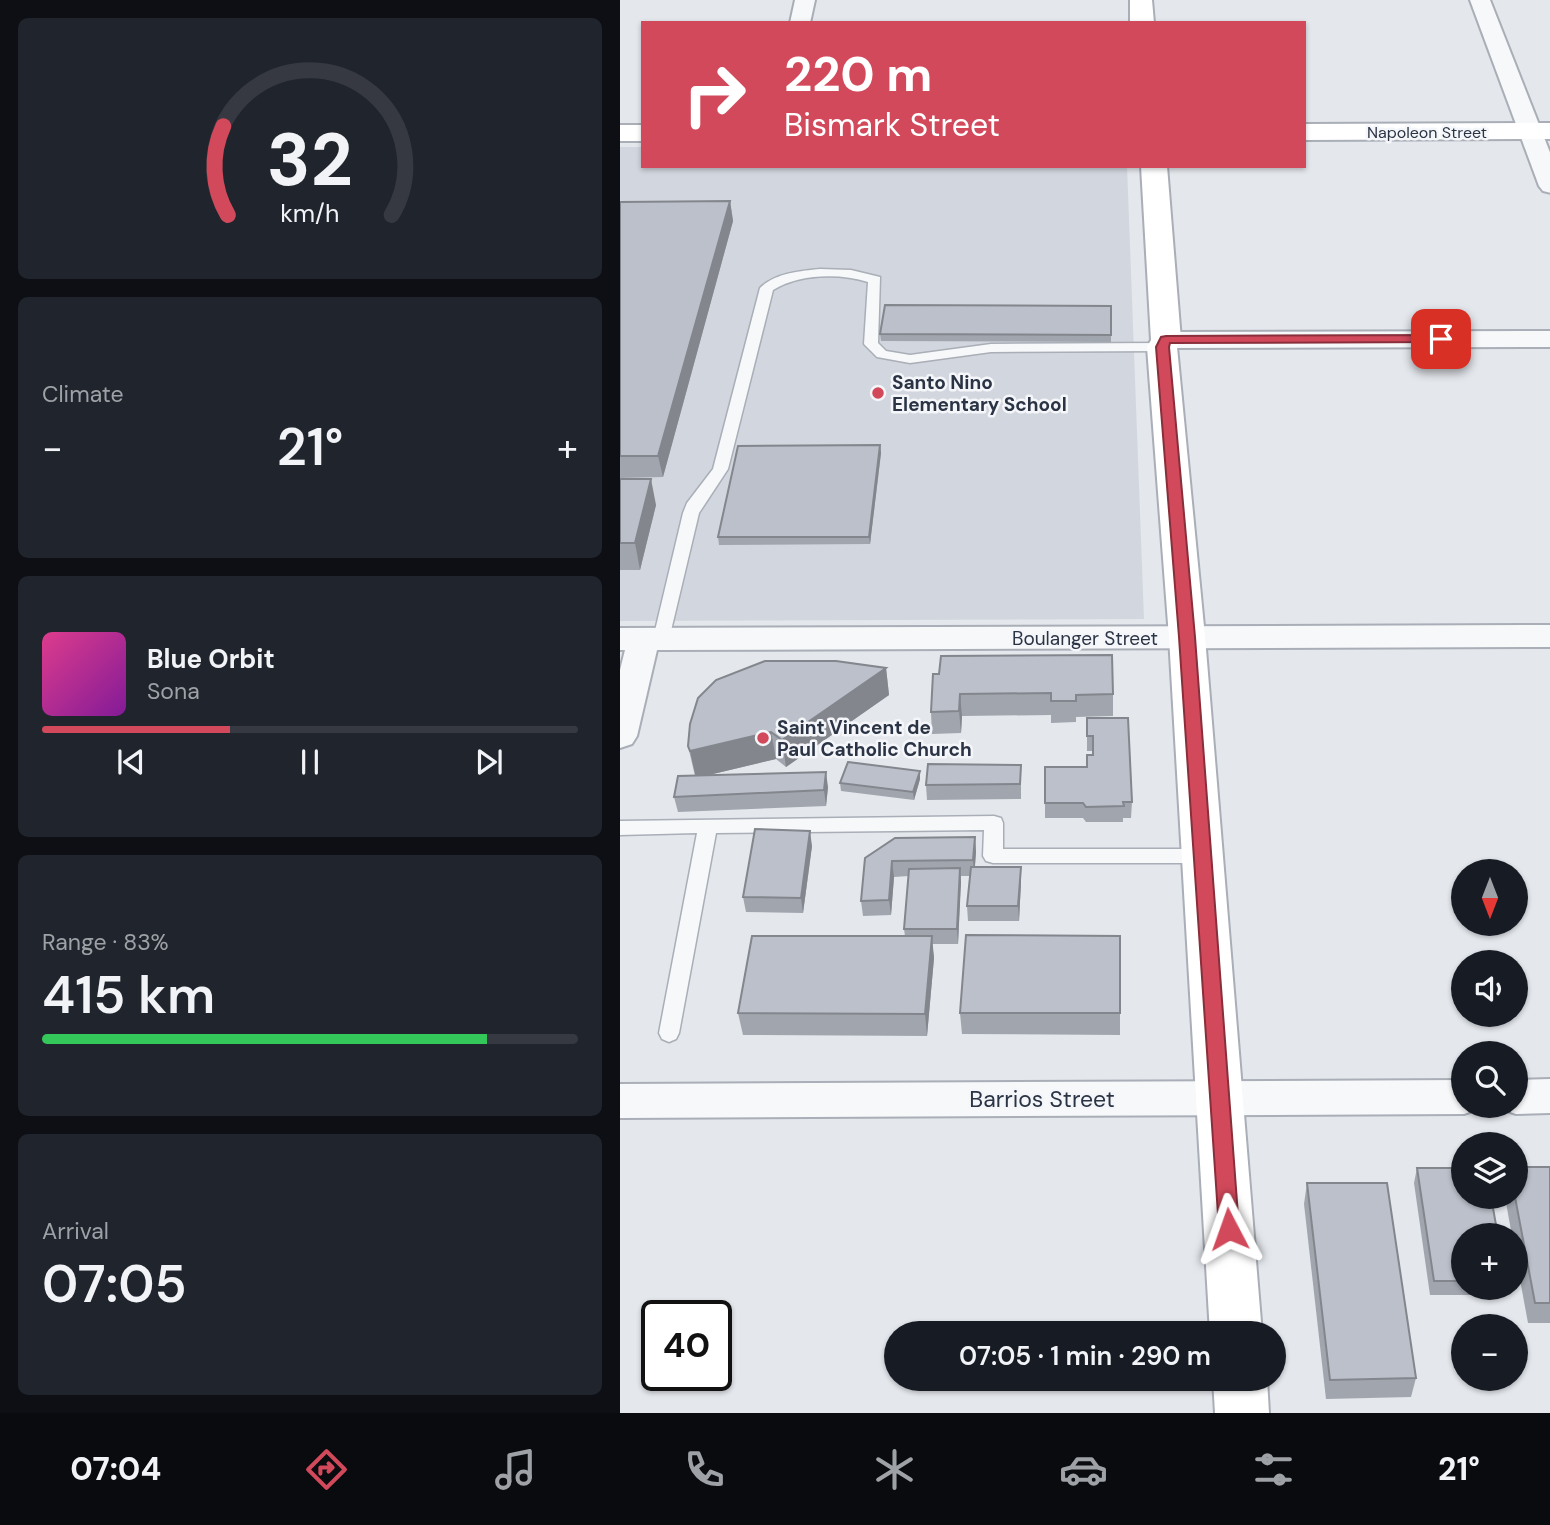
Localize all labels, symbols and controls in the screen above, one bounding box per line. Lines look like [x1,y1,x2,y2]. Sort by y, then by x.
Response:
text: 220 m [784,42,932,106]
icon: right [669,49,760,140]
text: Bismark Street [784,104,1000,146]
text: 32 [267,113,353,208]
street label: Napoleon Street [1367,122,1487,143]
text: km/h [280,196,340,229]
pin [1411,309,1471,369]
icon: arrive [1422,320,1460,358]
place label: Santo Nino Elementary School [892,370,1067,417]
text: Climate [42,379,124,409]
marker: Santo Nino Elementary School [870,385,886,401]
text: 21° [277,413,343,481]
text: − [42,423,63,473]
text: + [557,423,578,473]
street label: Boulanger Street [1012,626,1158,651]
text: Blue Orbit [147,642,275,676]
text: Sona [147,676,200,706]
place label: Saint Vincent de Paul Catholic Church [777,715,972,762]
marker: Saint Vincent de Paul Catholic Church [755,730,771,746]
icon: previous [112,743,150,781]
icon: pause [291,743,329,781]
icon: next [470,743,508,781]
north arrow [1451,859,1528,936]
map controls [1451,859,1528,1391]
text: Range · 83% [42,927,169,957]
button: sound [1451,950,1528,1027]
text: 415 km [42,961,215,1029]
button: search [1451,1041,1528,1118]
street label: Barrios Street [969,1084,1115,1114]
button: layers [1451,1132,1528,1209]
position arrow [1192,1192,1266,1266]
text: Arrival [42,1216,109,1246]
button: + [1451,1223,1528,1300]
text: 07:05 [42,1250,187,1318]
speed limit sign: 40 [641,1300,732,1391]
button: − [1451,1314,1528,1391]
text: 07:05 · 1 min · 290 m [959,1339,1211,1373]
icon: directions [302,1445,351,1494]
icon: music [491,1445,540,1494]
icon: phone [680,1445,729,1494]
icon: climate [870,1445,919,1494]
icon: car [1059,1445,1108,1494]
icon: filters [1249,1445,1298,1494]
text: 07:04 [70,1448,161,1490]
text: 21° [1438,1448,1480,1490]

